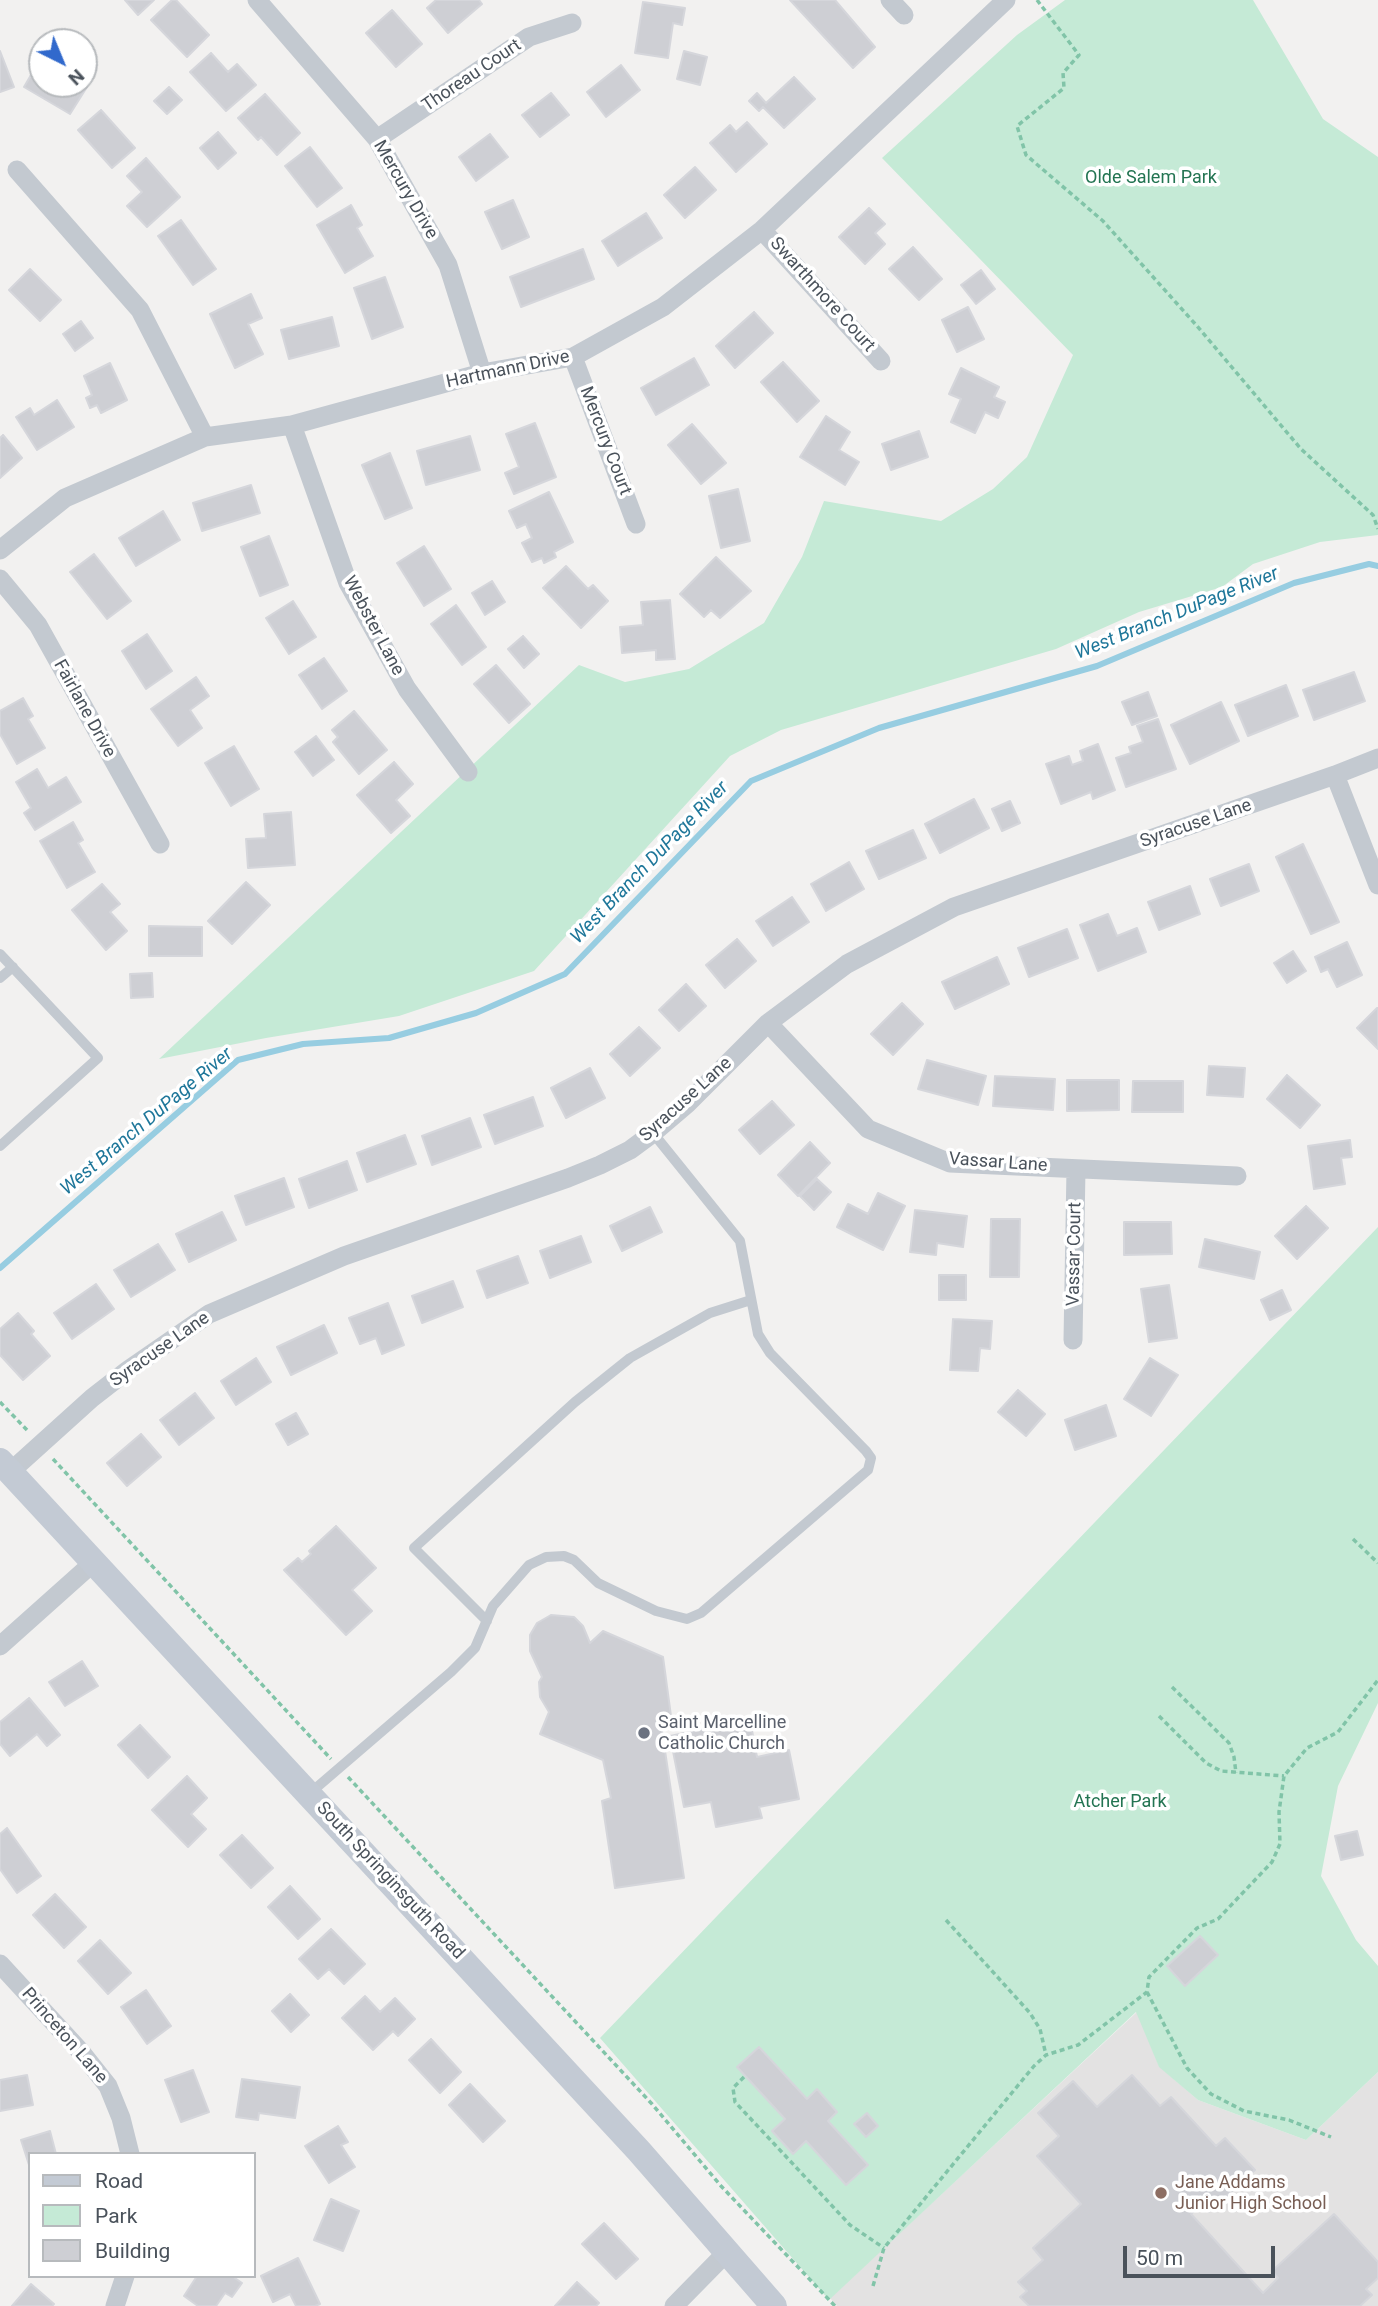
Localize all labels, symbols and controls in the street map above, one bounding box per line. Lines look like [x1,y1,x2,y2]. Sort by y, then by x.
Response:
north arrow [28,28,98,98]
street label: Thoreau Court [418,35,526,117]
text: N [64,64,89,90]
street label: Mercury Drive [368,137,442,243]
park label: Olde Salem Park [1085,167,1217,189]
street label: Swarthmore Court [765,233,879,357]
street label: Hartmann Drive [444,346,572,394]
street label: Mercury Court [574,384,636,498]
water label: West Branch DuPage River [1072,563,1282,665]
street label: Webster Lane [338,573,408,679]
street label: Fairlane Drive [48,656,120,762]
water label: West Branch DuPage River [566,777,734,949]
street label: Syracuse Lane [1137,795,1255,853]
water label: West Branch DuPage River [56,1043,238,1201]
street label: Syracuse Lane [636,1053,736,1147]
street label: Vassar Lane [948,1149,1048,1177]
street label: Vassar Court [1063,1202,1087,1306]
street label: Syracuse Lane [106,1308,214,1392]
place label: Saint Marcelline Catholic Church [658,1712,786,1754]
marker: Saint Marcelline Catholic Church [636,1725,652,1741]
park label: Atcher Park [1073,1791,1167,1813]
street label: South Springinsguth Road [311,1798,469,1964]
street label: Princeton Lane [16,1984,112,2088]
legend [28,2152,256,2278]
text: Road [95,2169,143,2193]
place label: Jane Addams Junior High School [1175,2172,1327,2214]
marker: Jane Addams Junior High School [1153,2185,1169,2201]
text: Park [95,2204,137,2228]
scale bar [1126,2232,1278,2276]
text: Building [95,2239,170,2263]
text: 50 m [1136,2246,1183,2270]

